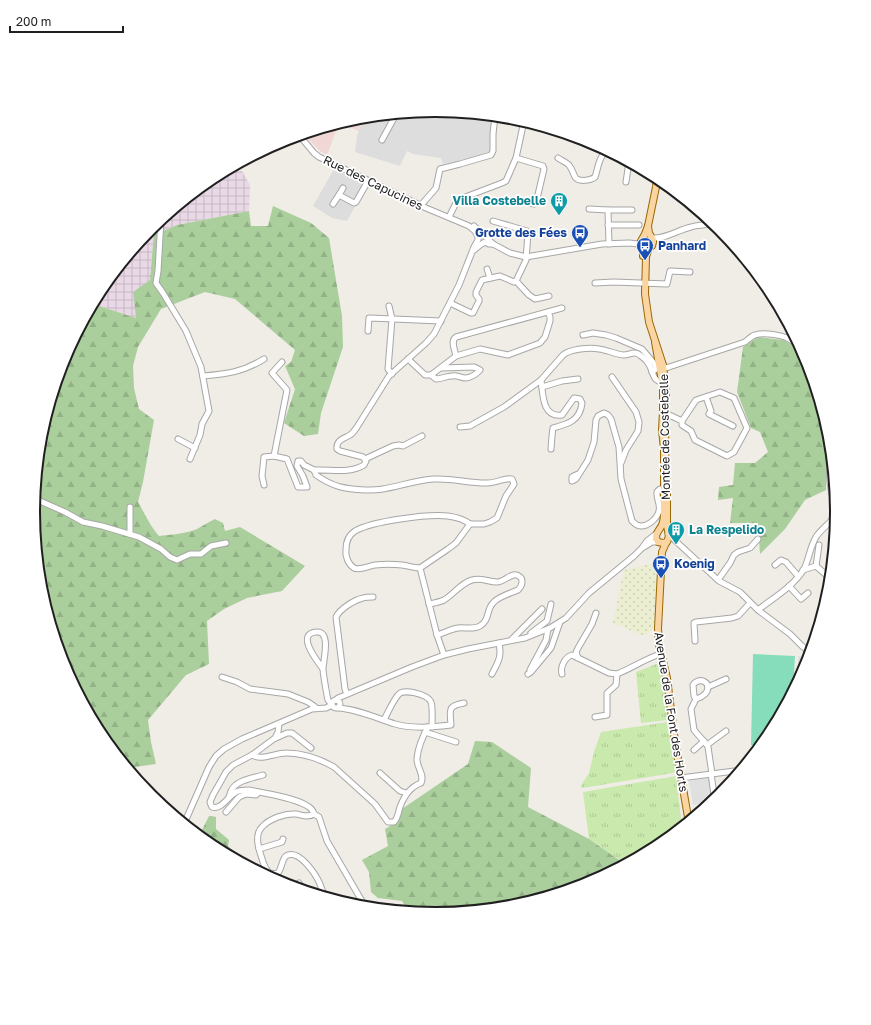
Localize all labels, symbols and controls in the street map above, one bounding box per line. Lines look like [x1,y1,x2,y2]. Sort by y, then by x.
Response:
scale bar [10,8,123,34]
text: 200 m [16,14,51,29]
street label: Rue des Capucines [321,152,425,213]
building icon: Villa Costebelle [549,191,569,216]
place label: Villa Costebelle [452,193,546,208]
bus stop icon: Grotte des Fées [570,223,590,248]
place label: Grotte des Fées [475,225,567,240]
bus stop icon: Panhard [635,236,655,261]
place label: Panhard [658,238,706,253]
street label: Montée de Costebelle [656,374,673,500]
building icon: La Respelido [666,520,686,545]
place label: La Respelido [689,522,764,537]
bus stop icon: Koenig [651,554,671,579]
place label: Koenig [674,556,715,571]
street label: Avenue de la Font des Horts [651,631,692,793]

